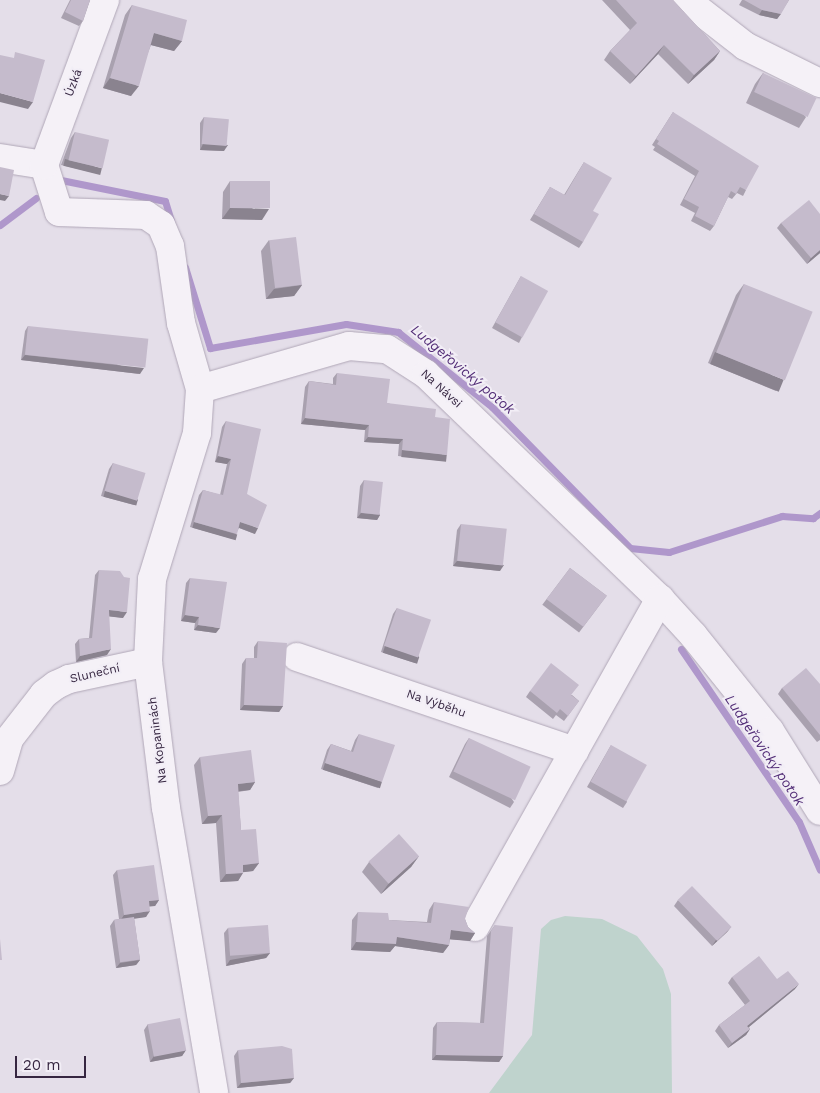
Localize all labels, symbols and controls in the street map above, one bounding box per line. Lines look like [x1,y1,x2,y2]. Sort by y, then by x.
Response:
street label: Úzká [62,67,86,99]
water label: Ludgeřovický potok [408,321,518,417]
street label: Na Návsi [417,367,465,411]
street label: Sluneční [69,661,121,687]
street label: Na Výběhu [404,687,468,721]
water label: Ludgeřovický potok [722,691,808,809]
street label: Na Kopaninách [146,696,170,784]
scale bar [18,1046,89,1078]
text: 20 m [23,1056,61,1074]

